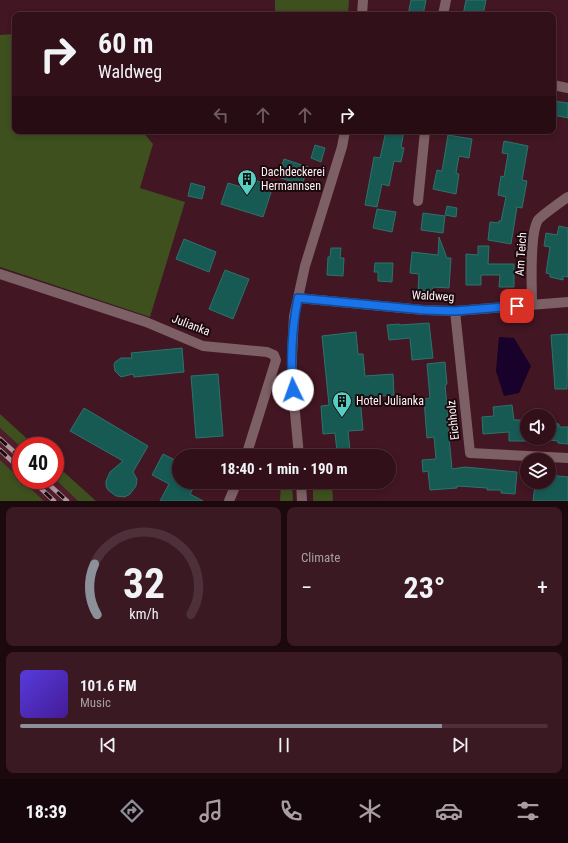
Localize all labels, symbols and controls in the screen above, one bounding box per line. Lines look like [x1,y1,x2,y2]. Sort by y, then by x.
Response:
text: 60 m [98,27,154,60]
icon: right [32,28,84,80]
text: Waldweg [98,61,162,82]
icon: left [210,104,232,126]
icon: ahead [252,104,274,126]
icon: ahead [294,104,316,126]
icon: right [336,104,358,126]
place label: Dachdeckerei Hermannsen [261,165,325,193]
building icon: Dachdeckerei Hermannsen [236,168,258,196]
street label: Am Teich [512,231,530,276]
street label: Waldweg [411,288,455,304]
pin [500,289,534,323]
icon: arrive [506,295,528,317]
street label: Julianka [170,311,212,339]
position arrow [272,369,314,411]
building icon: Hotel Julianka [331,390,353,418]
place label: Hotel Julianka [356,394,424,408]
street label: Eichholz [444,399,462,441]
map controls [520,409,556,489]
button: sound [520,409,556,445]
speed limit sign: 40 [12,437,64,489]
button: layers [520,453,556,489]
text: 18:40 · 1 min · 190 m [220,460,348,478]
text: Climate [301,550,340,565]
text: 32 [122,558,165,607]
text: 23° [404,570,446,605]
text: − [301,575,312,600]
text: + [537,575,548,600]
text: km/h [129,605,158,621]
text: 101.6 FM [80,677,137,695]
text: Music [80,695,111,710]
icon: previous [97,734,119,756]
icon: pause [273,734,295,756]
icon: next [449,734,471,756]
icon: directions [118,797,146,825]
icon: music [197,797,225,825]
icon: phone [277,797,305,825]
icon: climate [356,797,384,825]
icon: car [435,797,463,825]
icon: filters [514,797,542,825]
text: 18:39 [26,801,67,822]

